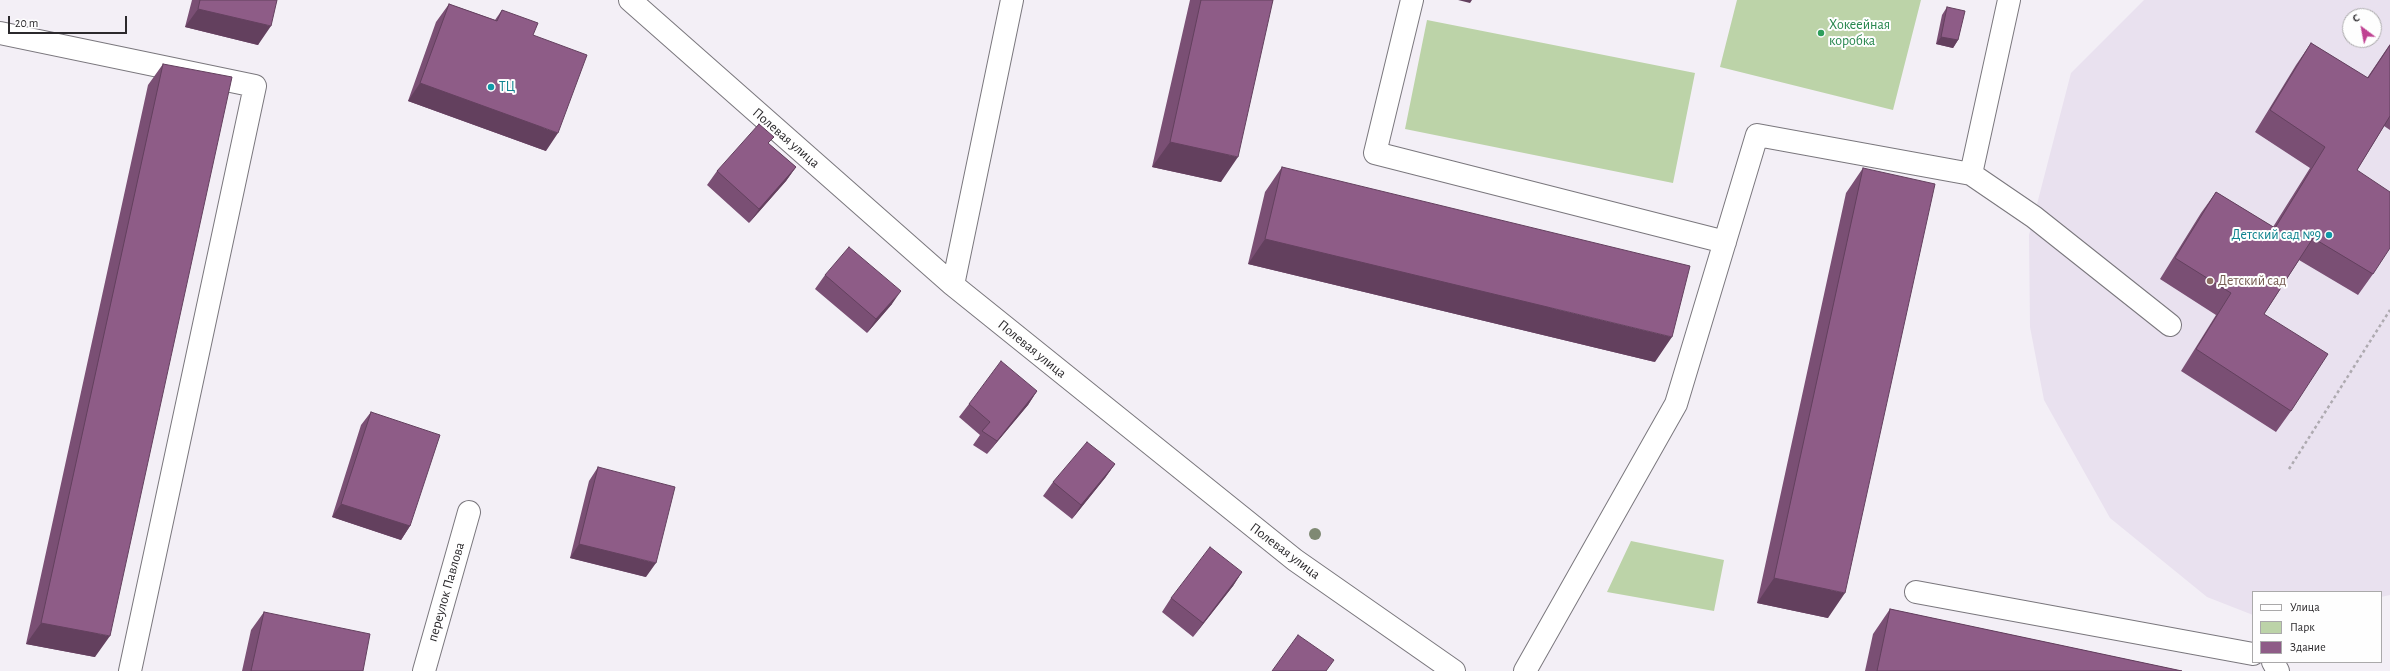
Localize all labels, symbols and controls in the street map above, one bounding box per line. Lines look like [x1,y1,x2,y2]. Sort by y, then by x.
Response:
scale bar [10,8,129,34]
north arrow [2342,8,2382,48]
text: С [2350,12,2361,25]
text: 20 m [15,17,38,29]
place label: Хокеейная коробка [1829,17,1890,50]
marker: Хокеейная коробка [1816,28,1826,38]
place label: ТЦ [499,79,515,95]
marker: ТЦ [486,82,496,92]
street label: Полевая улица [749,104,823,172]
place label: Детский сад №9 [2232,227,2321,243]
marker: Детский сад №9 [2324,230,2334,240]
place label: Детский сад [2218,273,2286,289]
marker: Детский сад [2205,276,2215,286]
street label: Полевая улица [994,316,1070,382]
street label: Полевая улица [1247,519,1323,583]
street label: переулок Павлова [424,540,468,644]
legend [2252,591,2382,663]
text: Улица [2290,601,2320,613]
text: Парк [2290,621,2315,633]
text: Здание [2290,641,2326,653]

